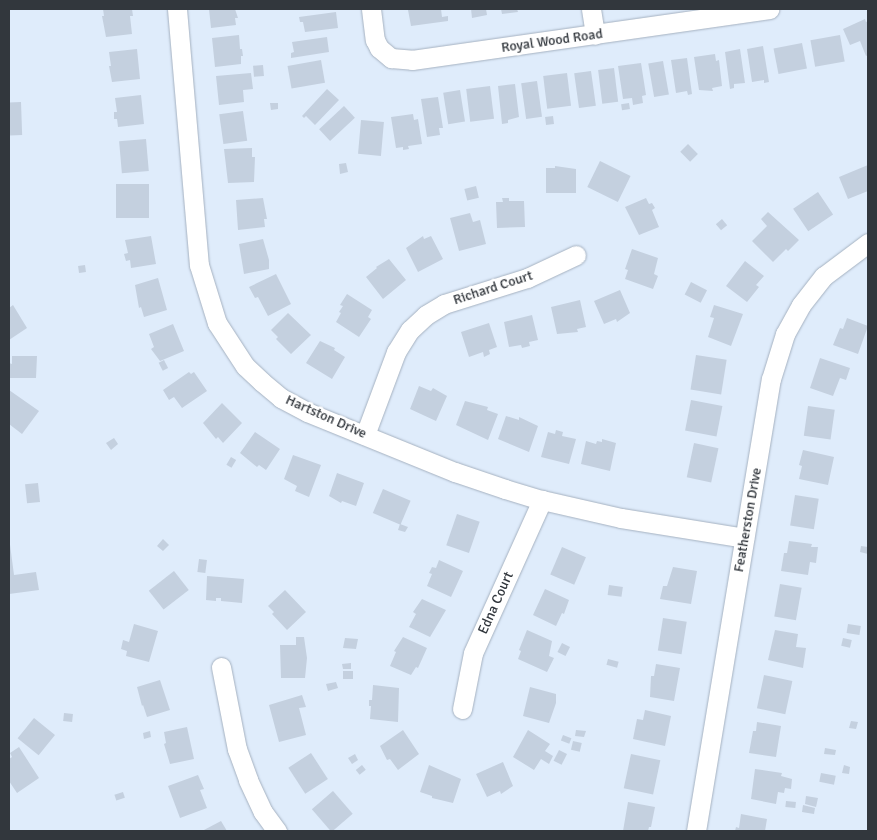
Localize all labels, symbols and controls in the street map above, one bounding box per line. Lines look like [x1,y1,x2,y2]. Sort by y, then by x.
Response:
street label: Royal Wood Road [500,26,604,56]
street label: Richard Court [451,267,535,309]
street label: Hartston Drive [283,392,369,442]
street label: Featherston Drive [731,466,765,574]
street label: Edna Court [475,569,517,637]

